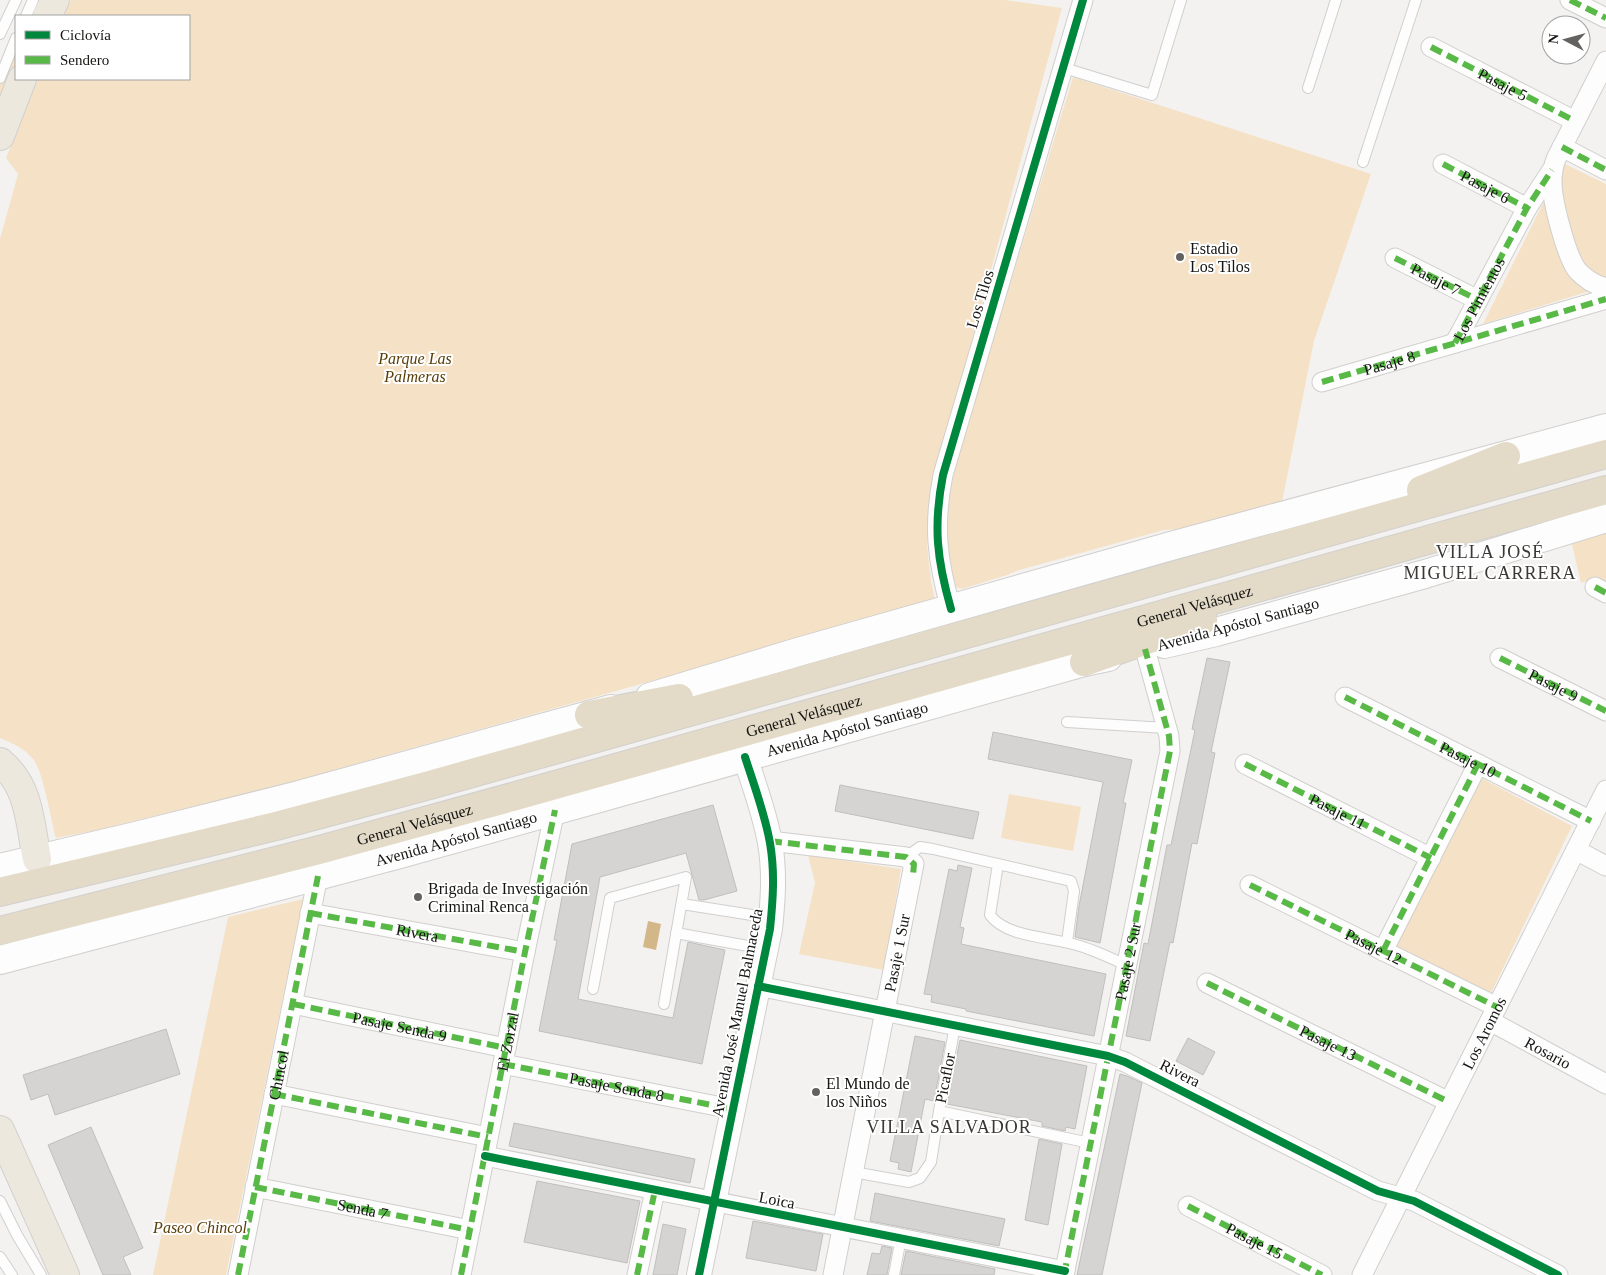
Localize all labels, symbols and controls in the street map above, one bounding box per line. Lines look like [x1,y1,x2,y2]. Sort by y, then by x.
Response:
legend [15,15,190,80]
north arrow [1541,15,1591,65]
text: Ciclovía [60,27,111,43]
text: N [1546,33,1562,45]
text: Sendero [60,52,109,68]
street label: Pasaje 5 [1476,64,1530,104]
street label: Pasaje 6 [1458,166,1513,206]
place label: Estadio Los Tilos [1190,240,1250,275]
marker: Estadio Los Tilos [1174,251,1186,263]
street label: Los Pimientos [1449,254,1508,344]
street label: Pasaje 7 [1409,259,1463,298]
street label: Los Tilos [963,268,997,330]
street label: Pasaje 8 [1361,347,1417,378]
park label: Parque Las Palmeras [377,350,452,385]
district label: VILLA JOSÉ MIGUEL CARRERA [1404,541,1576,583]
street label: General Velásquez [1135,581,1254,630]
street label: Avenida Apóstol Santiago [1155,594,1321,655]
street label: Pasaje 9 [1526,665,1581,704]
street label: General Velásquez [744,691,863,740]
street label: Avenida Apóstol Santiago [764,698,930,759]
street label: Pasaje 10 [1437,738,1499,780]
street label: Pasaje 11 [1307,790,1369,832]
street label: General Velásquez [355,800,474,848]
street label: Avenida Apóstol Santiago [373,808,539,869]
place label: Brigada de Investigación Criminal Renca [428,880,588,915]
marker: Brigada de Investigación Criminal Renca [412,891,424,903]
street label: Avenida José Manuel Balmaceda [708,907,766,1119]
street label: Pasaje 1 Sur [881,912,914,994]
street label: Rivera [395,920,440,945]
street label: Pasaje 2 Sur [1111,920,1144,1002]
street label: Pasaje 12 [1343,925,1405,967]
street label: Los Aromos [1459,994,1509,1072]
street label: Pasaje Senda 9 [351,1008,448,1044]
street label: El Zorzal [493,1010,522,1073]
street label: Pasaje 13 [1297,1022,1359,1064]
street label: Rosario [1522,1033,1574,1072]
street label: Chincol [265,1048,292,1102]
street label: Picaflor [932,1051,958,1104]
street label: Rivera [1157,1056,1203,1090]
street label: Pasaje Senda 8 [568,1069,666,1104]
place label: El Mundo de los Niños [826,1075,910,1110]
marker: El Mundo de los Niños [810,1086,822,1098]
district label: VILLA SALVADOR [866,1117,1032,1137]
street label: Loica [758,1188,796,1212]
street label: Senda 7 [336,1195,390,1222]
park label: Paseo Chincol [152,1219,247,1236]
street label: Pasaje 15 [1224,1219,1286,1262]

